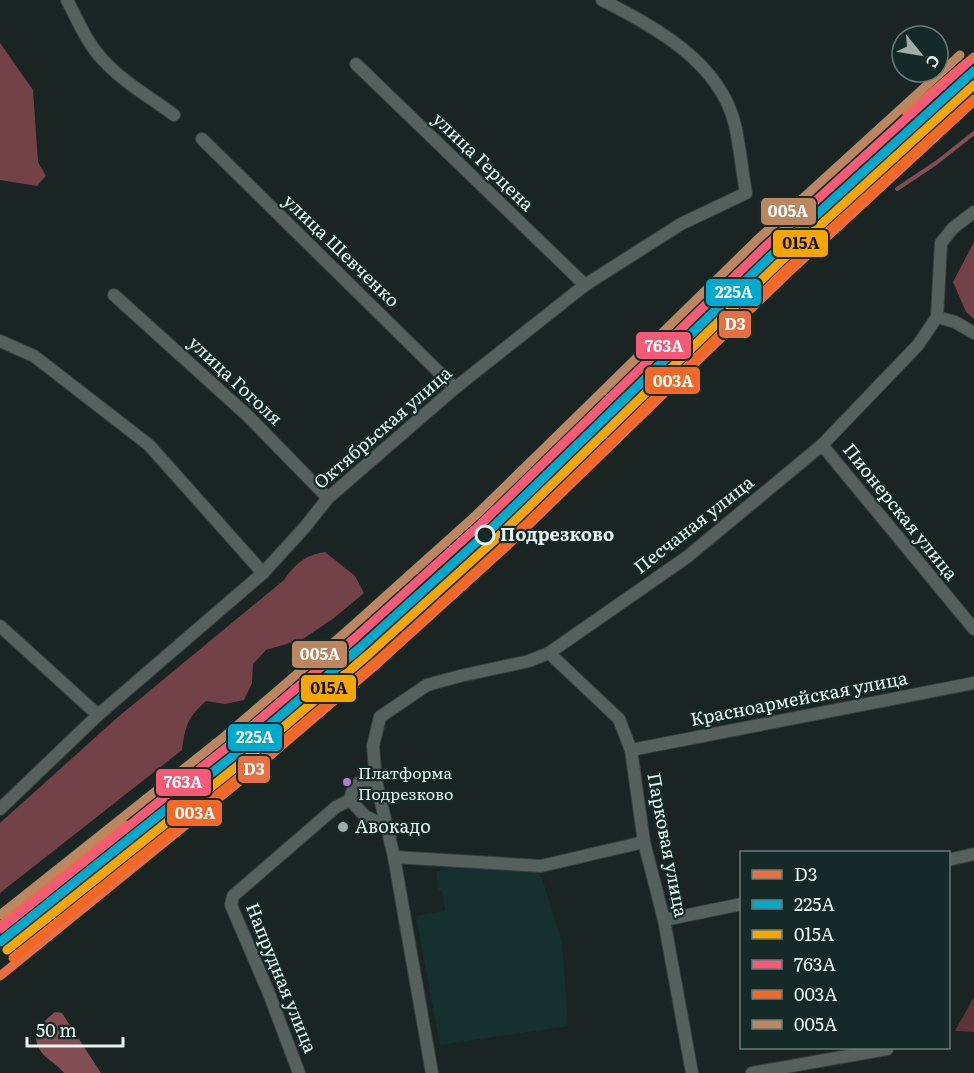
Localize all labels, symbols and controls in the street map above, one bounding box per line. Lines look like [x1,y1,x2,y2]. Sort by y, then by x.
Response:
north arrow [890,24,950,84]
text: С [921,51,947,73]
street label: улица Герцена [427,105,541,217]
street label: улица Шевченко [278,187,406,313]
line badge: 005А [760,197,817,226]
text: 005А [768,198,808,222]
line badge: 015А [772,229,829,258]
text: 015А [782,230,820,254]
line badge: 225А [705,278,762,307]
text: 225А [715,279,753,303]
line badge: D3 [718,310,752,339]
text: D3 [724,311,746,335]
street label: улица Гоголя [183,329,289,431]
line badge: 763А [635,331,692,360]
text: 763А [645,333,683,357]
street label: Октябрьская улица [307,359,457,495]
line badge: 003А [644,366,701,395]
text: 003А [653,368,693,392]
street label: Пионерская улица [837,437,965,586]
street label: Песчаная улица [627,468,759,579]
place label: Подрезково [500,520,614,547]
marker: Подрезково [475,525,495,545]
line badge: 005А [291,640,348,669]
text: 005А [300,641,340,665]
street label: Красноармейская улица [688,663,910,732]
line badge: 015А [300,674,357,703]
text: 015А [310,675,348,699]
line badge: 225А [227,723,283,752]
text: 225А [236,724,274,748]
line badge: D3 [237,755,271,784]
text: D3 [243,756,265,780]
place label: Платформа Подрезково [358,760,453,805]
line badge: 763А [155,768,212,797]
text: 763А [164,769,202,793]
street label: Парковая улица [641,770,696,919]
marker: Платформа Подрезково [341,776,353,788]
line badge: 003А [166,799,223,827]
text: 003А [175,800,215,824]
place label: Авокадо [355,812,431,839]
marker: Авокадо [336,820,350,834]
legend [740,851,950,1049]
text: D3 [794,860,818,887]
text: 225А [794,890,835,917]
street label: Напрудная улица [240,898,325,1057]
text: 015А [794,920,834,947]
text: 763А [794,950,836,977]
text: 003А [794,980,838,1007]
scale bar [27,1010,123,1048]
text: 005А [794,1010,837,1037]
text: 50 m [36,1016,77,1043]

